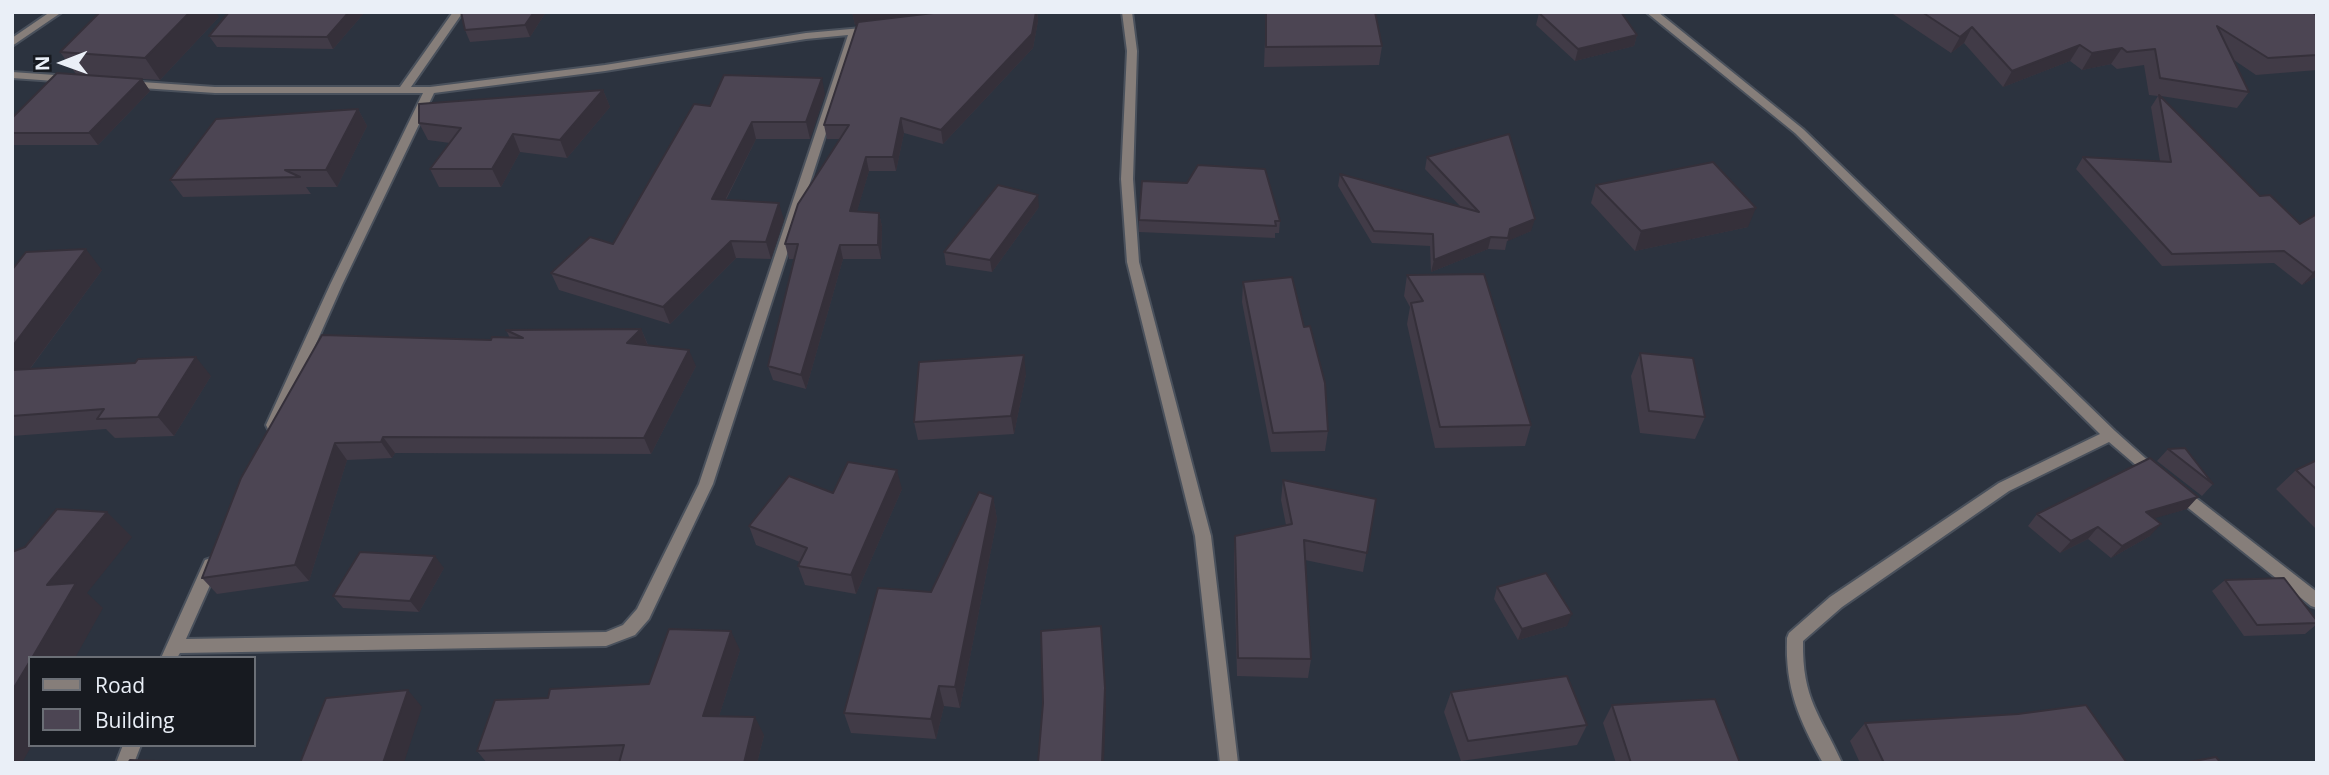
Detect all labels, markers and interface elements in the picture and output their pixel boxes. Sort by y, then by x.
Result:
north arrow [28,28,98,98]
text: N [29,55,55,71]
legend [28,656,256,747]
text: Road [95,671,145,699]
text: Building [95,706,174,734]

